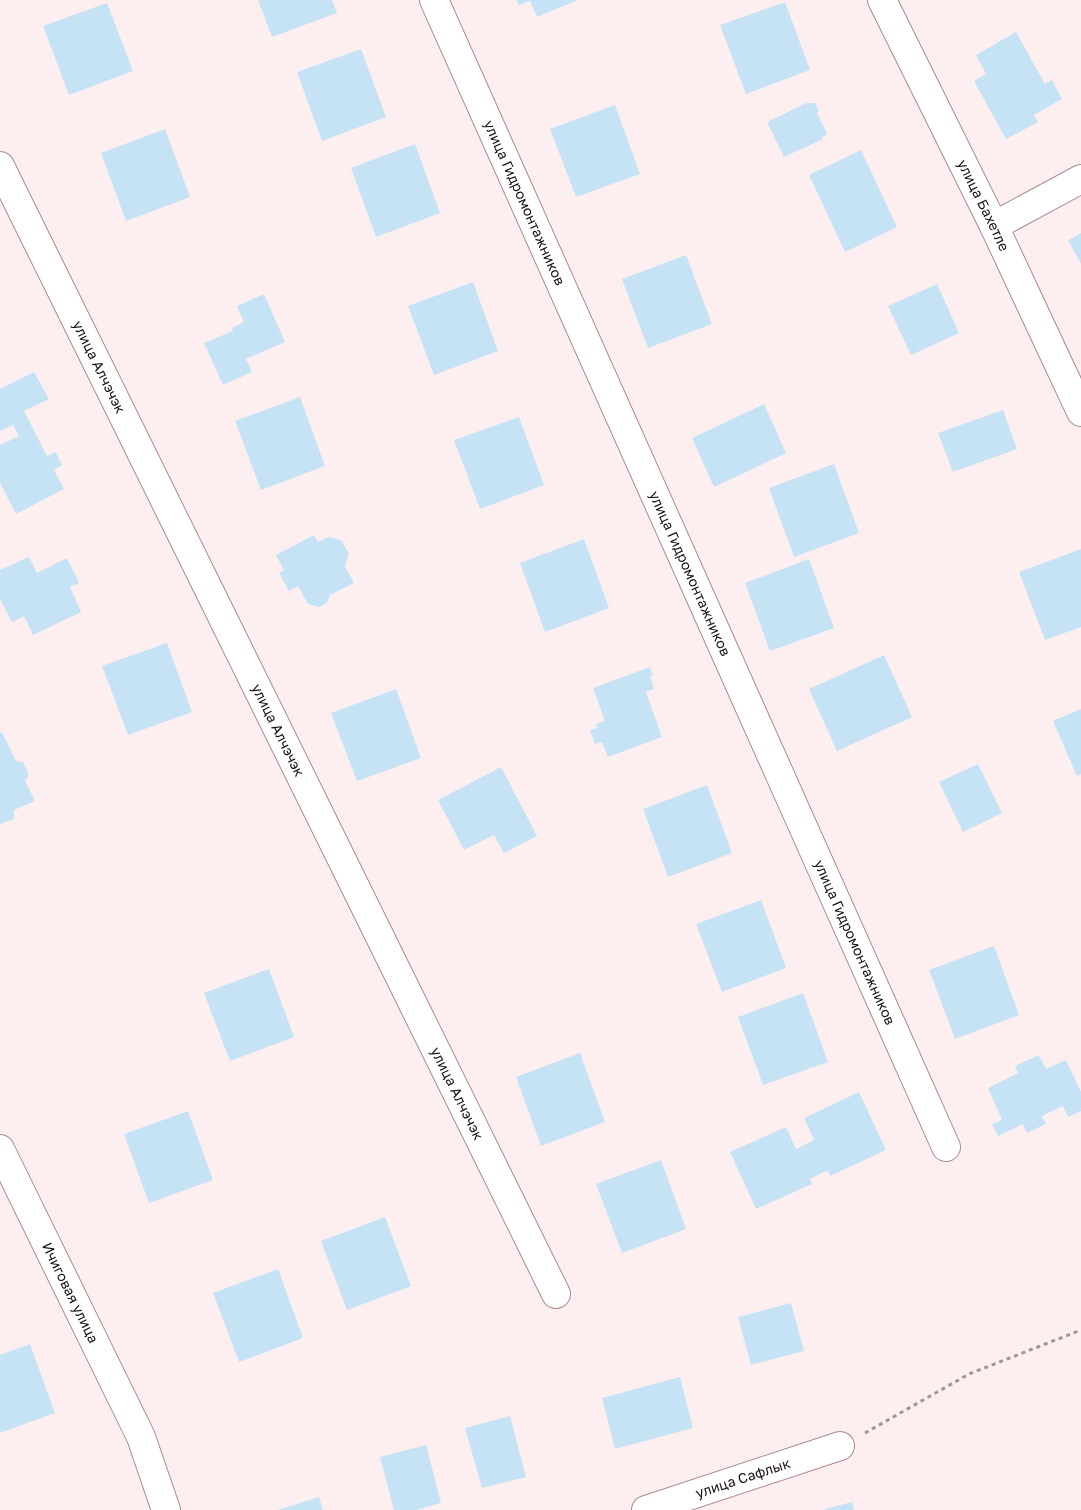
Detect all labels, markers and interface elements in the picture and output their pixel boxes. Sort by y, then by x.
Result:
street label: улица Гидромонтажников [481,117,569,288]
street label: улица Бахетле [954,156,1013,254]
street label: улица Алчэчэк [69,317,130,416]
street label: улица Гидромонтажников [646,488,735,658]
street label: улица Алчэчэк [249,681,309,779]
street label: улица Гидромонтажников [811,857,899,1027]
street label: улица Алчэчэк [428,1044,488,1142]
street label: Ичиговая улица [39,1239,103,1346]
street label: улица Сафлык [693,1454,792,1501]

